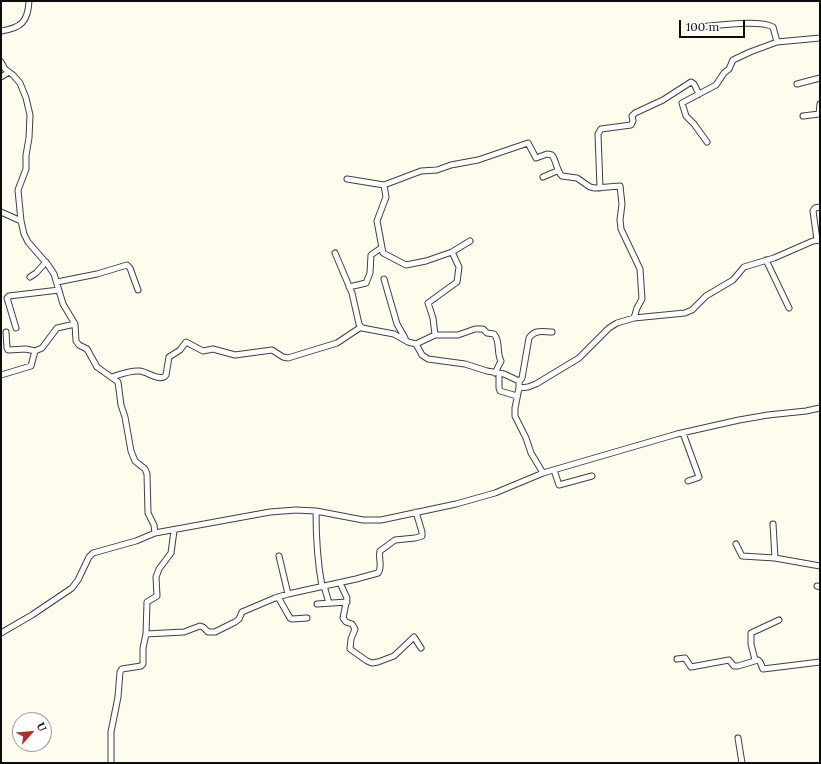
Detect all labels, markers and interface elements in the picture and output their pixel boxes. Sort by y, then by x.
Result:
scale bar [681,12,747,38]
text: 100 m [686,19,719,34]
north arrow [12,712,52,752]
text: U [34,720,50,734]

